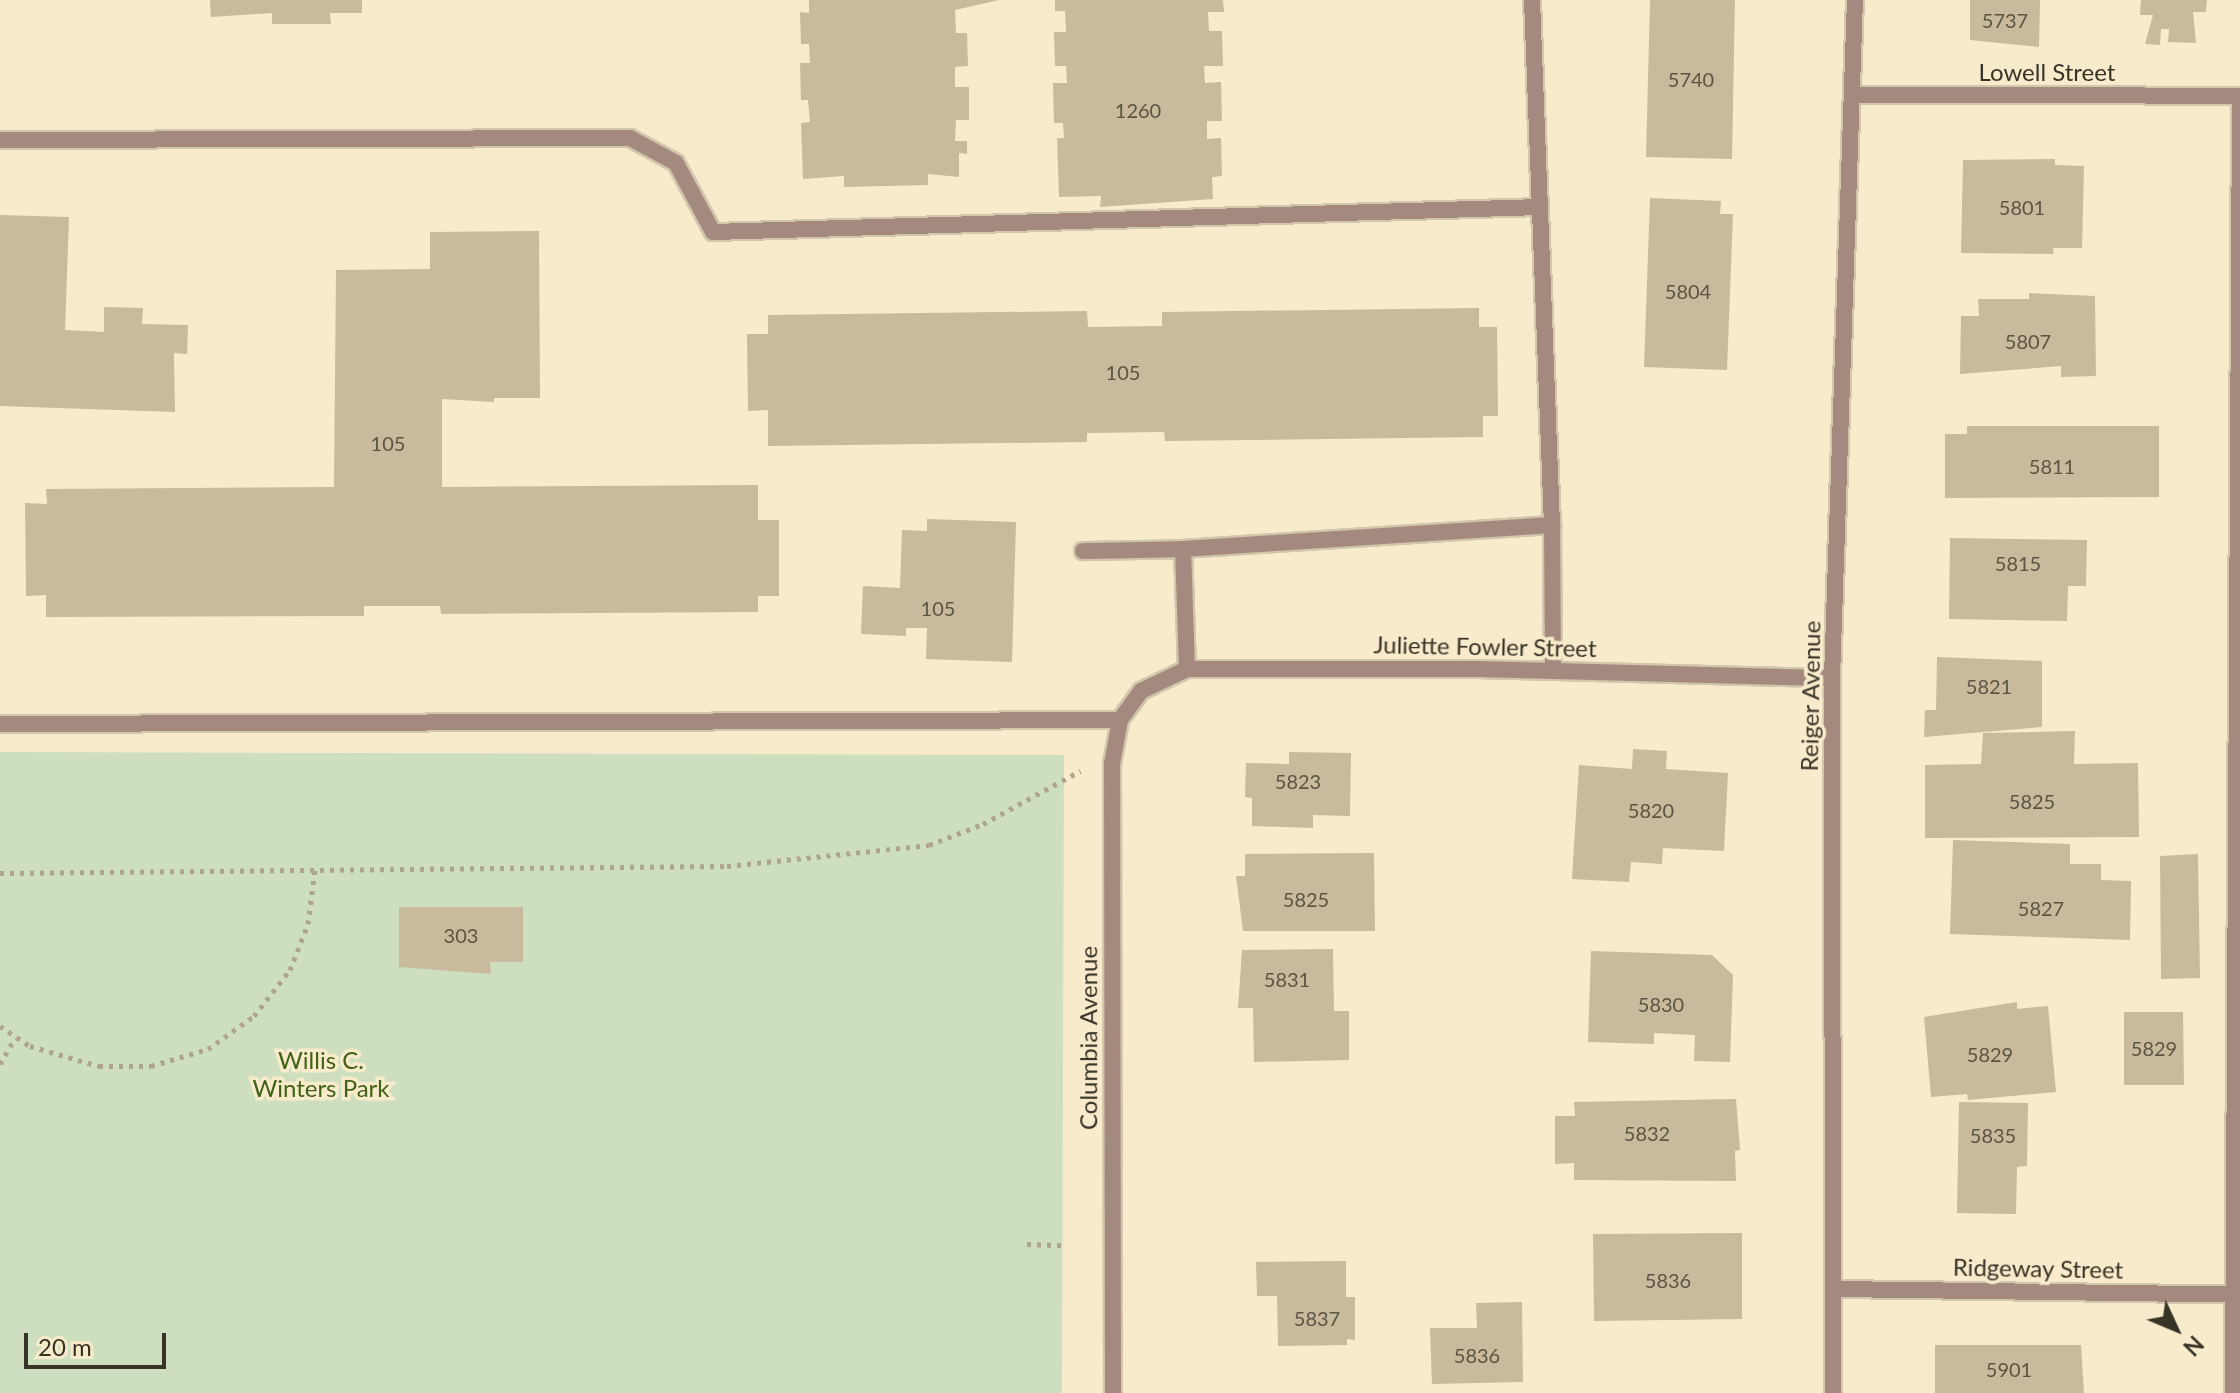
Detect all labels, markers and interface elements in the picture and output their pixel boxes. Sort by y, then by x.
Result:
house number: 5737 [1982,8,2028,32]
street label: Lowell Street [1979,58,2115,86]
house number: 5740 [1668,67,1714,91]
house number: 1260 [1115,98,1161,122]
house number: 5801 [1999,195,2045,219]
house number: 5804 [1665,279,1711,303]
house number: 5807 [2005,329,2051,353]
house number: 105 [1106,360,1140,384]
house number: 105 [371,431,405,455]
house number: 5811 [2029,454,2075,478]
house number: 5815 [1995,551,2041,575]
house number: 105 [921,596,955,620]
street label: Reiger Avenue [1794,620,1826,772]
street label: Juliette Fowler Street [1373,630,1597,662]
house number: 5821 [1966,674,2012,698]
house number: 5823 [1275,769,1321,793]
house number: 5825 [2009,789,2055,813]
house number: 5820 [1628,798,1674,822]
house number: 5825 [1283,887,1329,911]
house number: 5827 [2018,896,2064,920]
house number: 303 [444,923,478,947]
street label: Columbia Avenue [1074,946,1102,1130]
house number: 5831 [1264,967,1310,991]
house number: 5830 [1638,992,1684,1016]
house number: 5829 [2131,1036,2177,1060]
house number: 5829 [1967,1042,2013,1066]
park label: Willis C. Winters Park [252,1046,390,1102]
house number: 5832 [1624,1121,1670,1145]
house number: 5835 [1970,1123,2016,1147]
street label: Ridgeway Street [1952,1252,2124,1284]
house number: 5836 [1645,1268,1691,1292]
north arrow [2136,1289,2216,1369]
house number: 5837 [1294,1306,1340,1330]
scale bar [28,1317,170,1367]
text: N [2178,1331,2209,1361]
text: 20 m [38,1332,92,1361]
house number: 5836 [1454,1343,1500,1367]
house number: 5901 [1986,1357,2032,1381]

